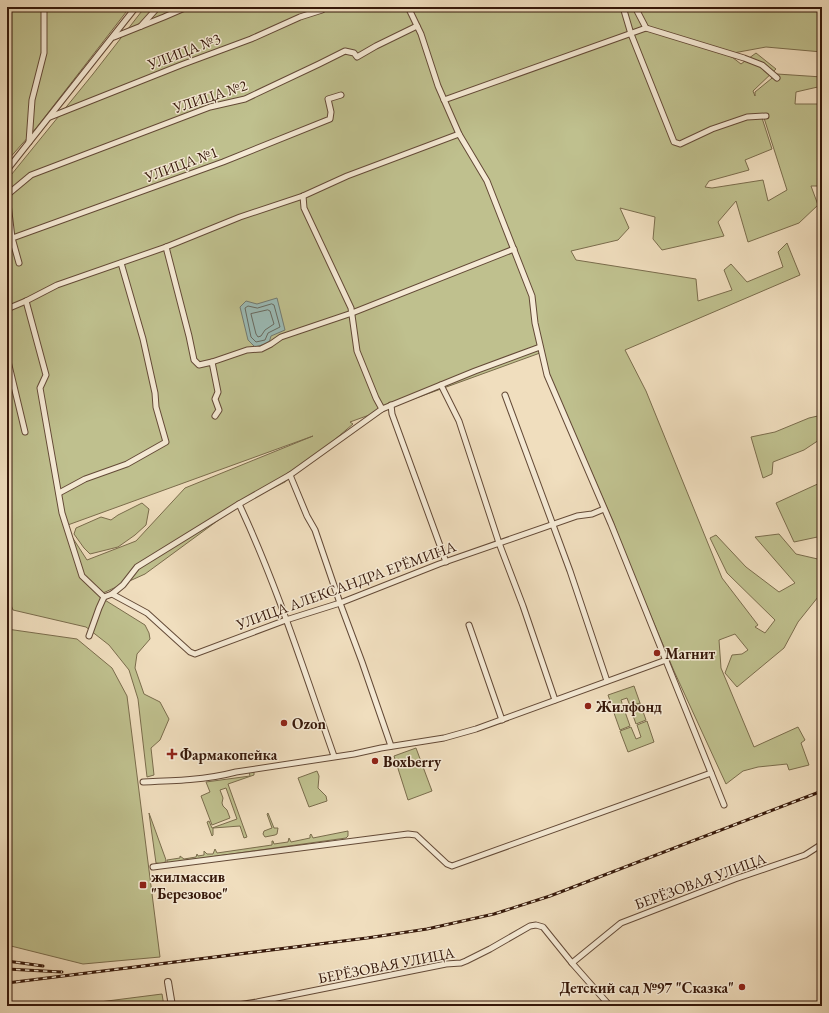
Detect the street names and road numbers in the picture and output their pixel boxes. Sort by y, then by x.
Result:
street label: УЛИЦА №3 [144,28,223,74]
street label: УЛИЦА №2 [170,75,250,117]
street label: УЛИЦА №1 [141,142,220,186]
street label: УЛИЦА АЛЕКСАНДРА ЕРЁМИНА [233,536,459,634]
street label: БЕРЁЗОВАЯ УЛИЦА [632,848,769,914]
street label: БЕРЁЗОВАЯ УЛИЦА [316,942,456,988]

